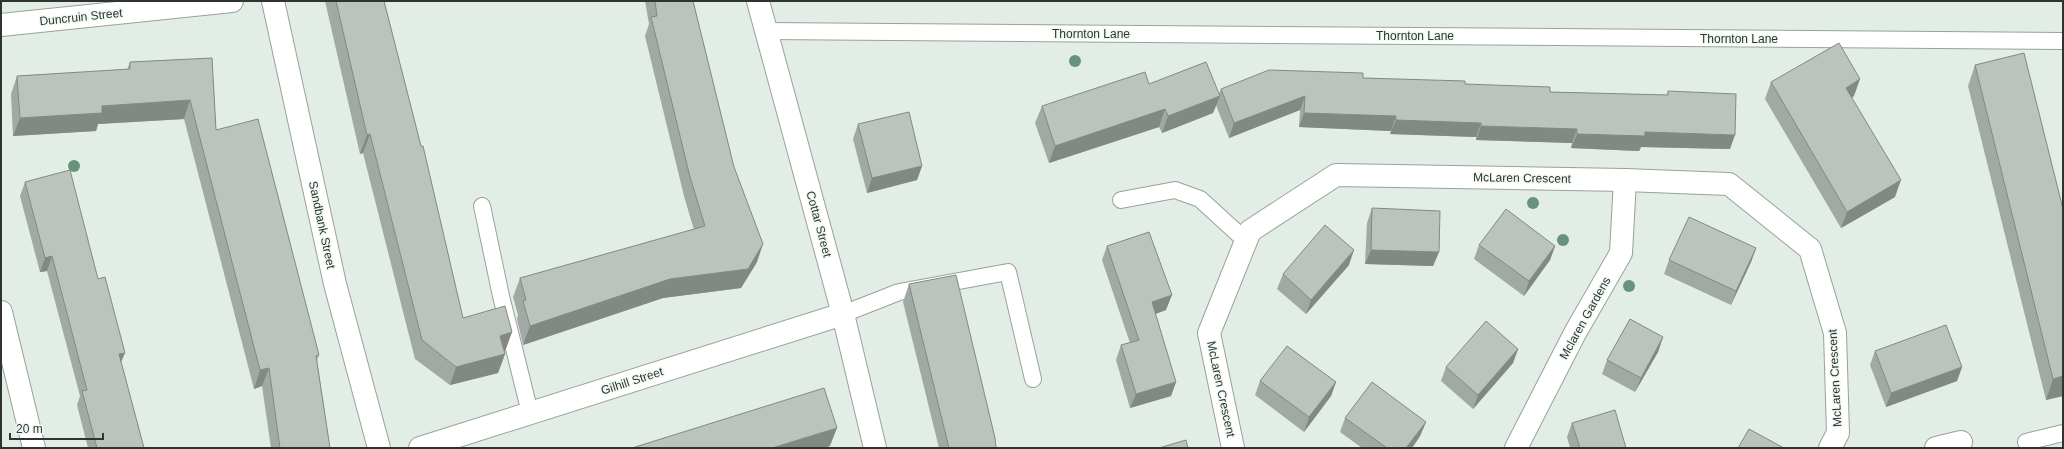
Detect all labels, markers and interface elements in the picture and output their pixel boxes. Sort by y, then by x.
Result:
street label: Duncruin Street [39,6,124,28]
street label: Thornton Lane [1052,27,1130,41]
street label: Thornton Lane [1376,29,1454,43]
street label: Thornton Lane [1700,32,1778,46]
street label: McLaren Crescent [1473,170,1572,186]
street label: Sandbank Street [306,180,338,271]
street label: Cottar Street [803,189,835,259]
street label: Mclaren Gardens [1557,274,1613,362]
street label: McLaren Crescent [1825,328,1845,427]
street label: McLaren Crescent [1204,340,1238,439]
street label: Gilhill Street [599,364,666,398]
scale bar [10,415,103,441]
text: 20 m [16,422,43,436]

